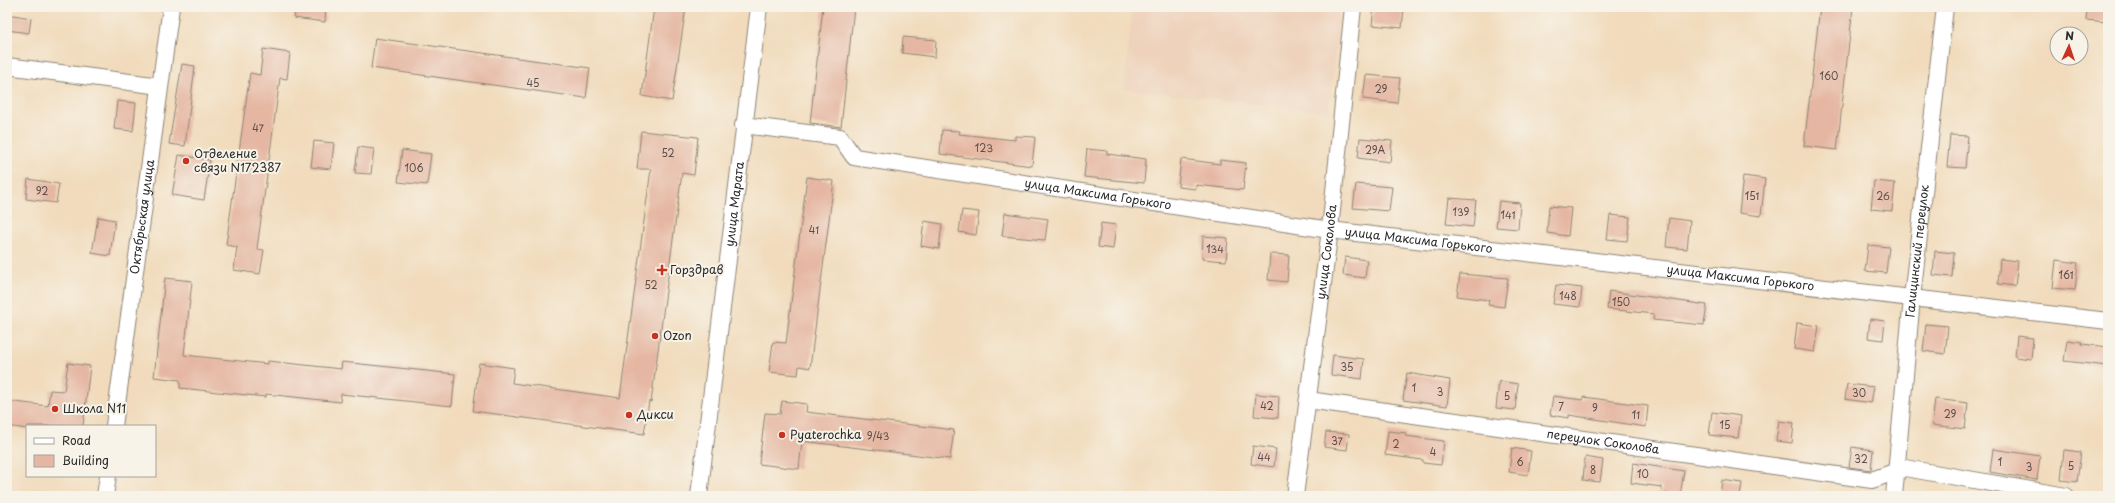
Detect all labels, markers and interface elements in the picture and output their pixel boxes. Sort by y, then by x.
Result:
north arrow [2049,26,2089,66]
text: N [2065,27,2075,44]
house number: 160 [1820,68,1838,83]
house number: 45 [527,75,539,90]
house number: 29 [1375,81,1388,96]
house number: 47 [252,120,265,135]
house number: 123 [975,140,993,155]
house number: 29А [1365,142,1385,157]
place label: Отделение связи N172387 [194,144,281,176]
house number: 52 [661,145,675,160]
marker: Отделение связи N172387 [181,156,191,166]
street label: Октябрьская улица [125,158,158,275]
house number: 106 [405,160,423,175]
street label: улица Марата [720,160,748,248]
street label: улица Максима Горького [1023,173,1173,214]
house number: 92 [36,183,48,198]
street label: Галицинский переулок [1900,183,1933,318]
house number: 151 [1745,188,1759,203]
house number: 26 [1876,188,1890,203]
street label: улица Соколова [1311,203,1341,301]
house number: 139 [1453,204,1470,219]
house number: 141 [1501,207,1516,222]
house number: 41 [809,222,819,237]
street label: улица Максима Горького [1344,222,1494,257]
house number: 134 [1206,241,1224,256]
street label: улица Максима Горького [1666,259,1816,295]
place label: Горздрав [670,260,724,278]
marker: Горздрав [657,265,667,275]
house number: 161 [2059,267,2074,282]
house number: 52 [644,277,658,292]
house number: 148 [1559,288,1577,303]
house number: 150 [1612,294,1630,309]
place label: Ozon [663,326,692,344]
marker: Ozon [650,331,660,341]
house number: 35 [1341,359,1353,374]
house number: 1 [1412,380,1416,395]
house number: 3 [1437,384,1443,399]
house number: 30 [1852,385,1866,400]
house number: 5 [1504,388,1510,403]
house number: 42 [1260,398,1274,413]
place label: Школа N11 [63,399,126,417]
house number: 7 [1558,399,1564,414]
house number: 9 [1592,400,1598,415]
marker: Школа N11 [50,404,60,414]
place label: Дикси [636,405,674,423]
house number: 29 [1944,406,1957,421]
house number: 11 [1632,407,1640,422]
marker: Дикси [624,410,634,420]
house number: 15 [1720,417,1730,432]
street label: переулок Соколова [1546,424,1661,458]
legend [26,425,156,477]
place label: Pyaterochka [790,425,862,443]
house number: 9/43 [867,428,890,443]
marker: Pyaterochka [777,430,787,440]
text: Road [62,431,91,449]
house number: 37 [1331,433,1344,448]
house number: 2 [1392,436,1400,451]
house number: 4 [1430,444,1437,459]
house number: 44 [1257,449,1271,464]
text: Building [62,451,109,469]
house number: 32 [1854,451,1868,466]
house number: 6 [1516,454,1524,469]
house number: 1 [1998,454,2002,469]
house number: 5 [2068,458,2074,473]
house number: 3 [2026,459,2032,474]
house number: 8 [1590,462,1596,477]
house number: 10 [1637,466,1649,481]

